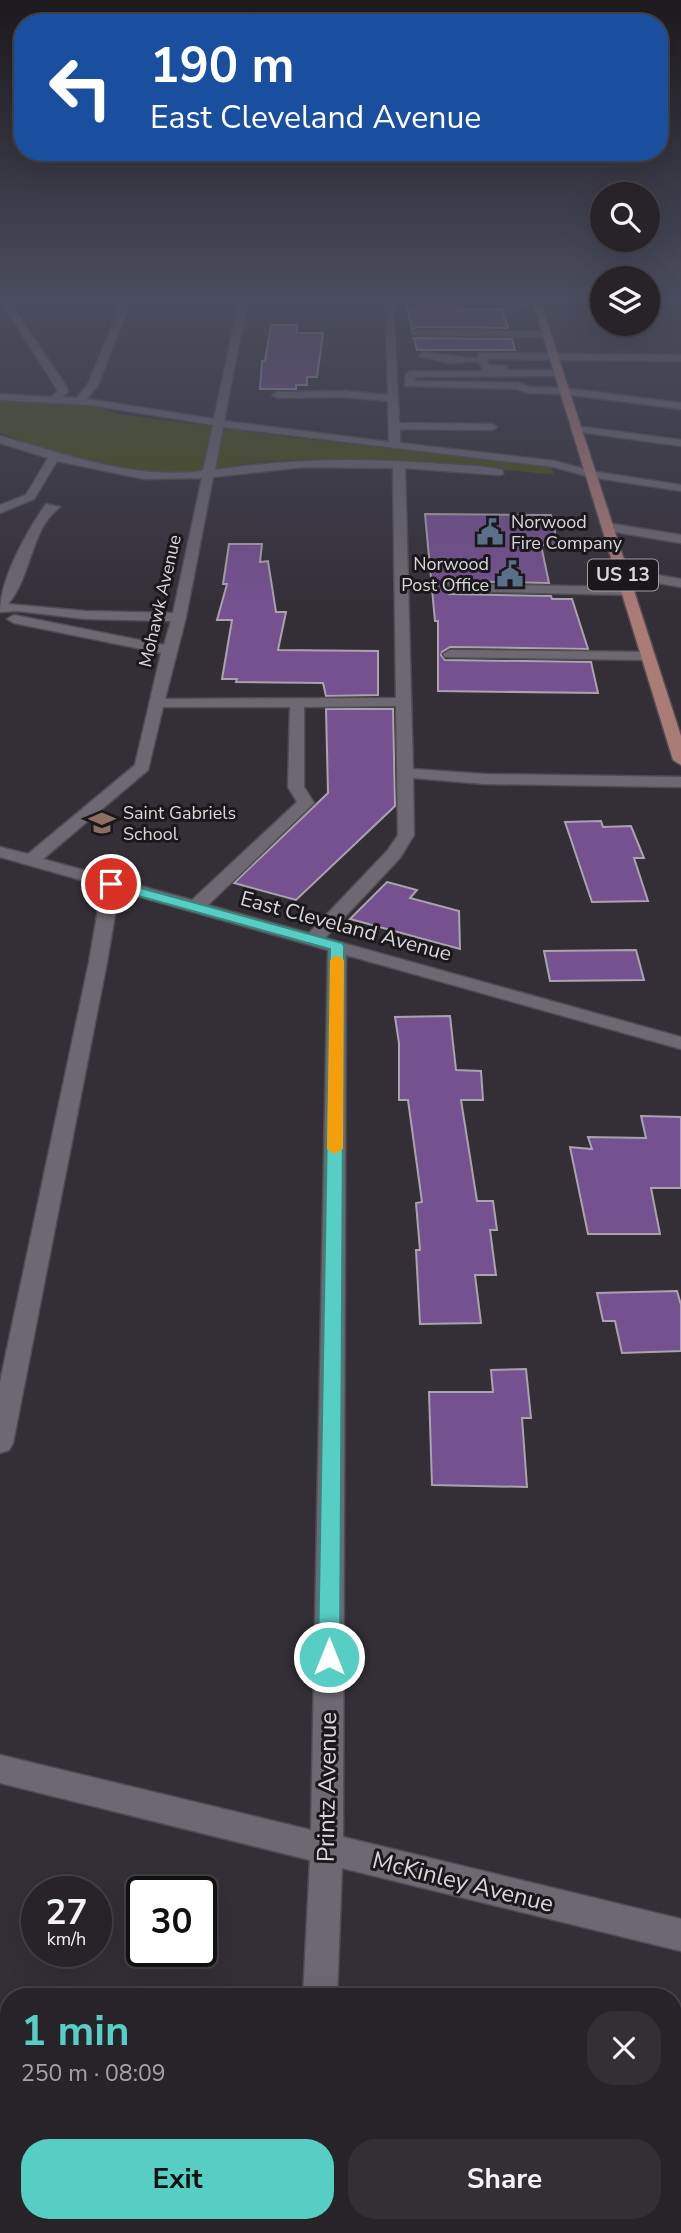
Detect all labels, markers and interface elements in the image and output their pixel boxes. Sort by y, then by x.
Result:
text: 190 m [150,32,294,99]
icon: left [35,42,126,133]
text: East Cleveland Avenue [150,96,481,139]
map controls [590,182,660,336]
button: search [590,182,660,252]
button: layers [590,266,660,336]
place label: Norwood Fire Company [511,510,623,555]
public building icon: Norwood Fire Company [475,517,505,547]
street label: Mohawk Avenue [133,532,187,670]
place label: Norwood Post Office [401,552,489,597]
public building icon: Norwood Post Office [495,559,525,589]
road number: US 13 [588,560,658,590]
place label: Saint Gabriels School [123,801,236,846]
school or university icon: Saint Gabriels School [87,808,117,838]
pin [81,854,141,914]
icon: arrive [92,865,130,903]
street label: East Cleveland Avenue [237,884,455,968]
position arrow [292,1620,366,1694]
street label: Printz Avenue [310,1712,344,1862]
street label: McKinley Avenue [369,1844,557,1920]
speed limit sign: 30 [126,1876,217,1967]
text: 27 [45,1889,88,1936]
text: km/h [47,1927,86,1951]
text: 1 min [21,2003,130,2060]
button: close [587,2011,661,2085]
text: 250 m · 08:09 [21,2058,166,2089]
button: Exit [21,2139,334,2219]
button: Share [348,2139,661,2219]

